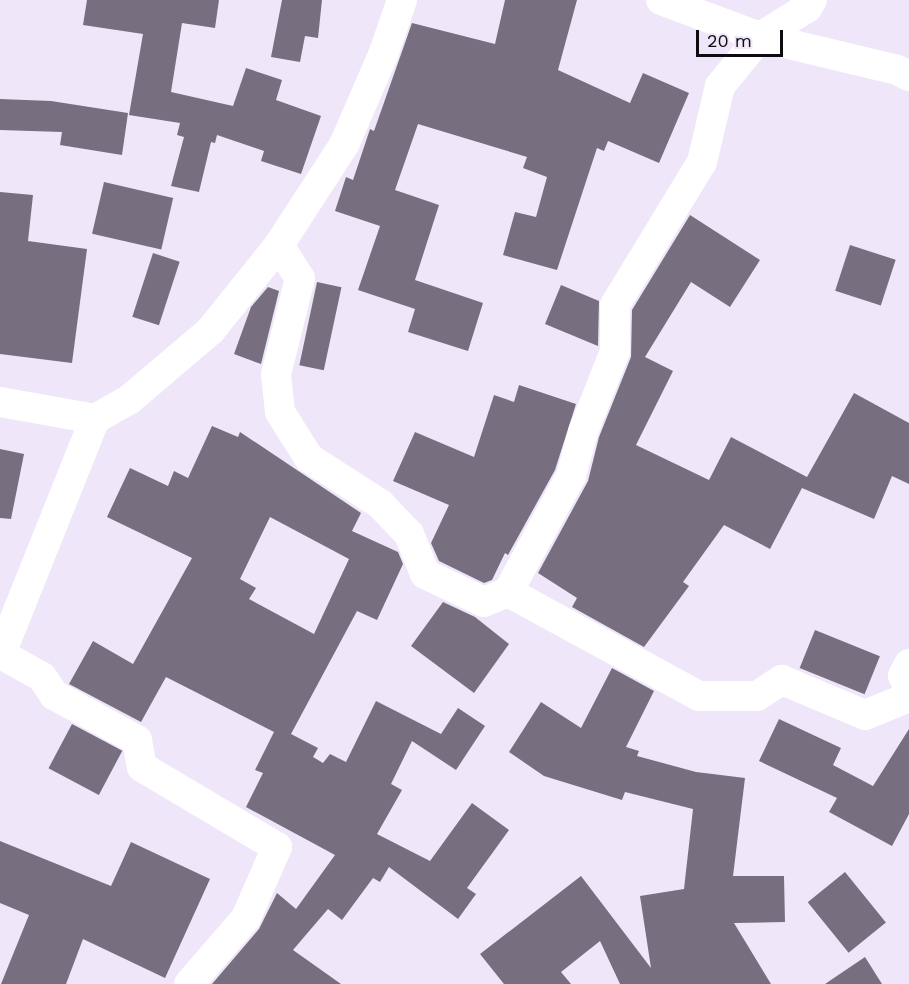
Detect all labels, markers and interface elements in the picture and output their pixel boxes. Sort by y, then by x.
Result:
scale bar [699,18,786,56]
text: 20 m [707,30,752,51]

